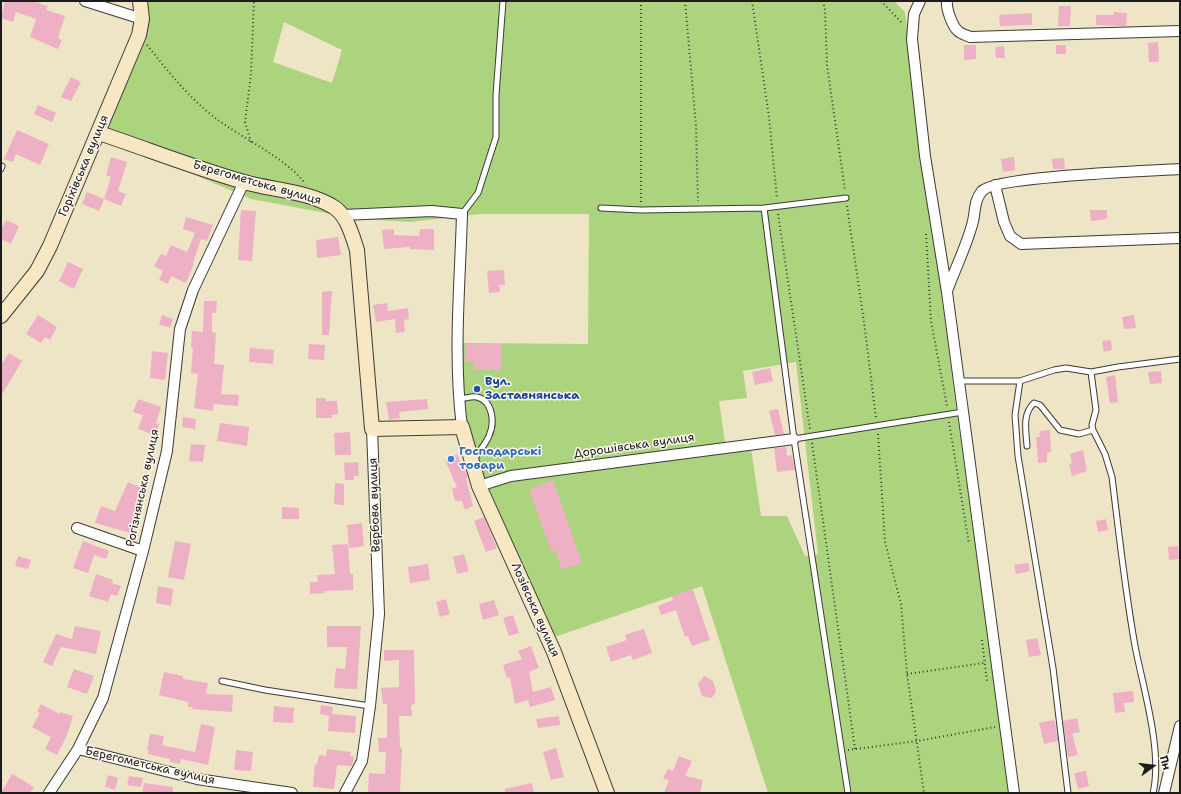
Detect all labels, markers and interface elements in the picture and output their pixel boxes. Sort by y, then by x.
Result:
street label: Горіхівська вулиця [56,113,112,219]
street label: Берегометська вулиця [191,158,323,208]
place label: Вул. Заставнянська [485,375,579,403]
marker: Вул. Заставнянська [472,384,482,394]
street label: Рогізнянська вулиця [123,428,163,548]
street label: Дорошівська вулиця [573,430,695,462]
place label: Господарські товари [459,445,541,473]
marker: Господарські товари [446,454,456,464]
street label: Вербова вулиця [366,457,384,553]
street label: Лозівська вулиця [508,560,562,660]
street label: Берегометська вулиця [84,744,216,788]
north arrow [1133,746,1173,786]
text: Пн [1156,754,1174,772]

